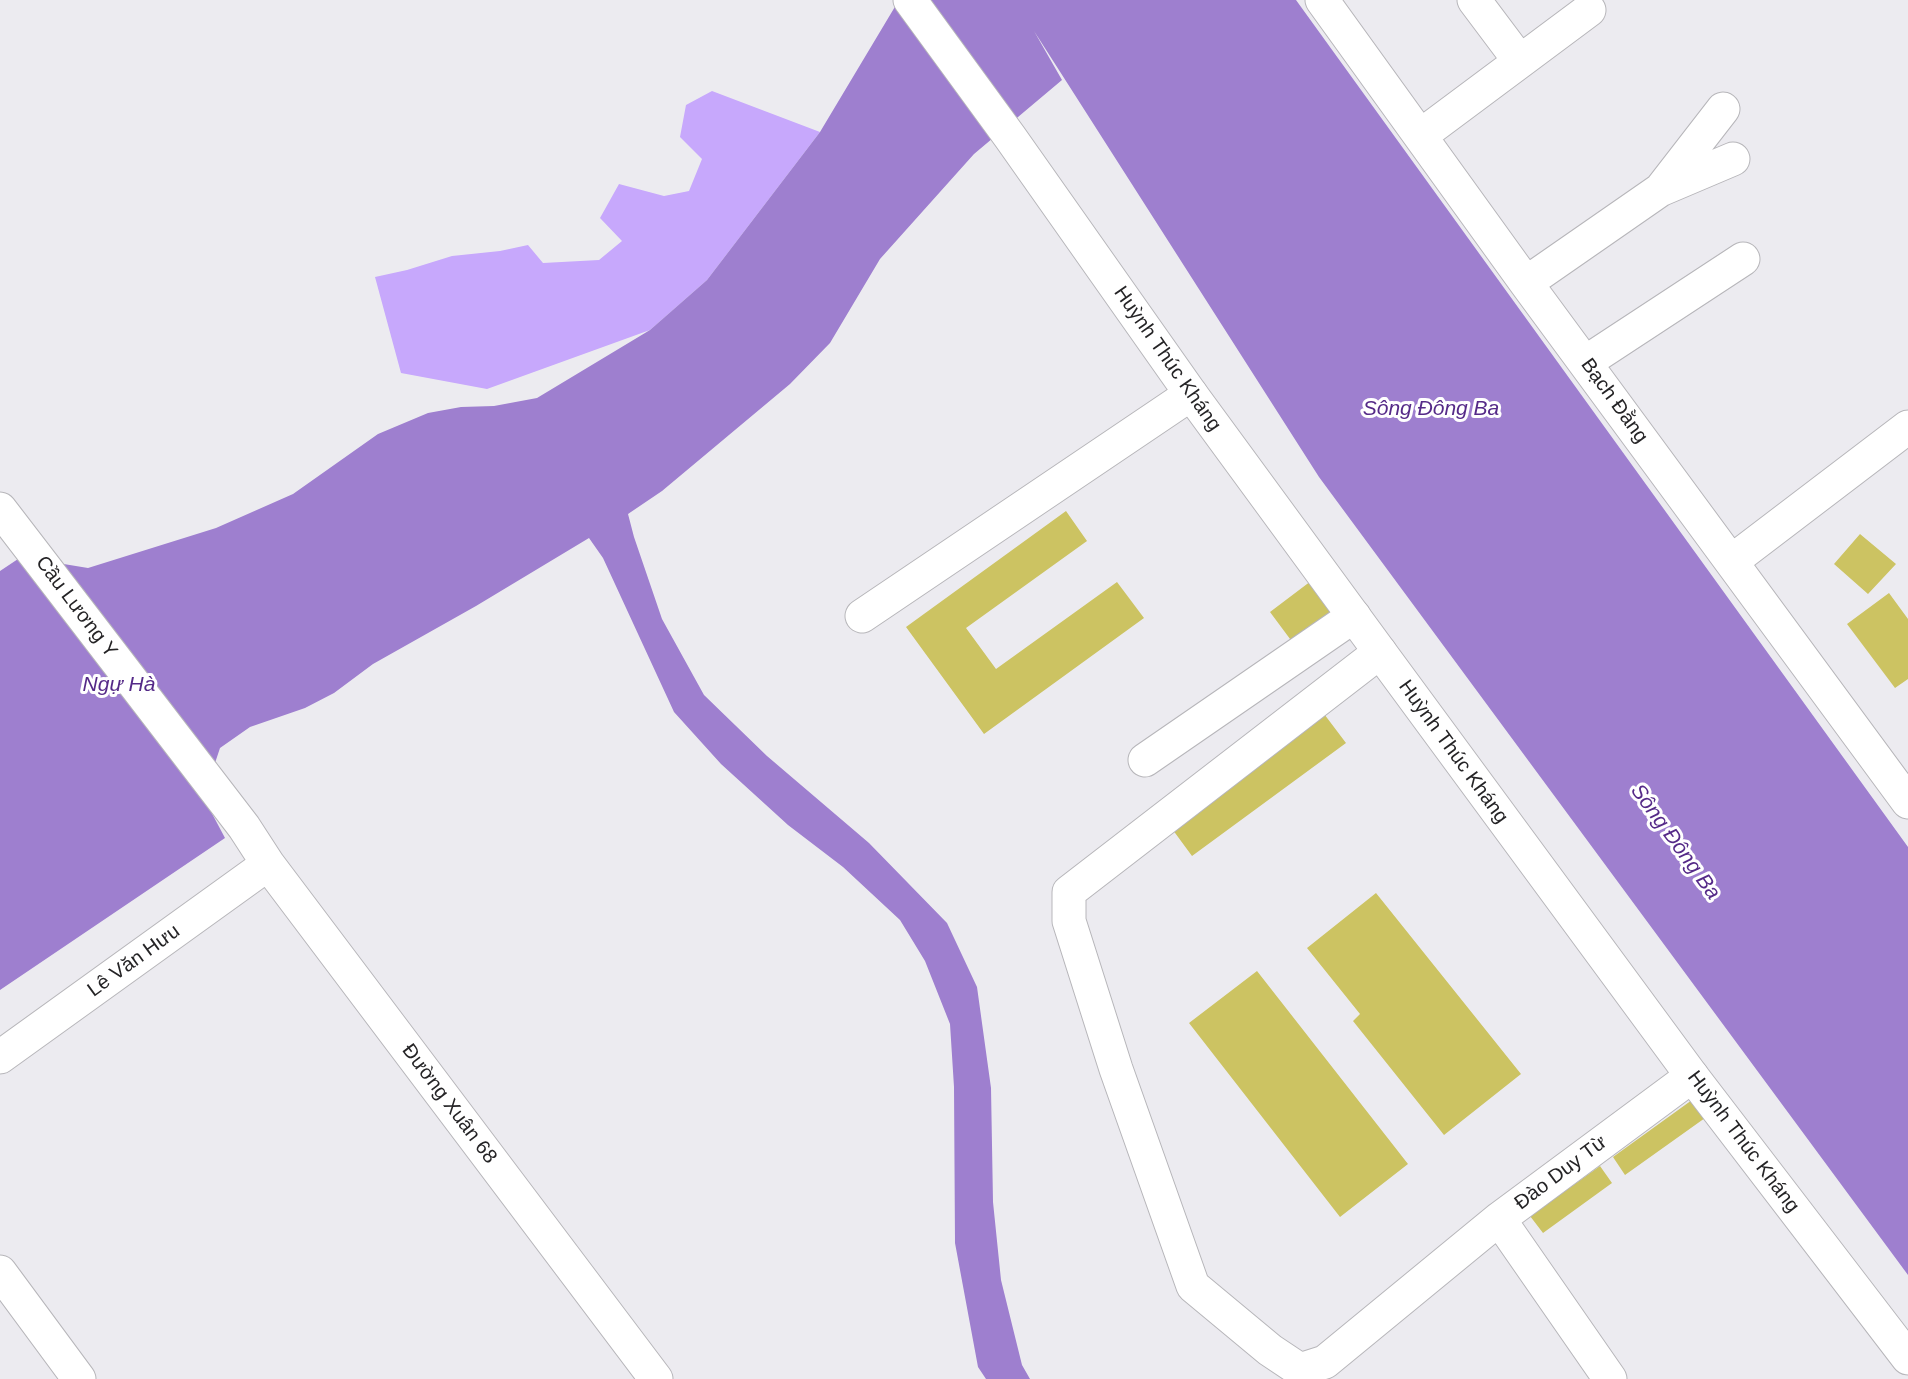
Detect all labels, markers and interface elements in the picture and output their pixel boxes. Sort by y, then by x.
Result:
street label: Huỳnh Thúc Kháng [1108,282,1226,436]
street label: Bạch Đằng [1575,354,1653,448]
water label: Sông Đông Ba [1363,396,1499,422]
street label: Cầu Lương Y [30,551,122,663]
water label: Ngự Hà [83,672,155,698]
street label: Huỳnh Thúc Kháng [1393,676,1513,828]
water label: Sông Đông Ba [1625,779,1725,905]
street label: Lê Văn Hưu [83,920,185,1002]
street label: Đường Xuân 68 [396,1040,502,1168]
street label: Huỳnh Thúc Kháng [1682,1066,1804,1218]
street label: Đào Duy Từ [1510,1131,1612,1215]

